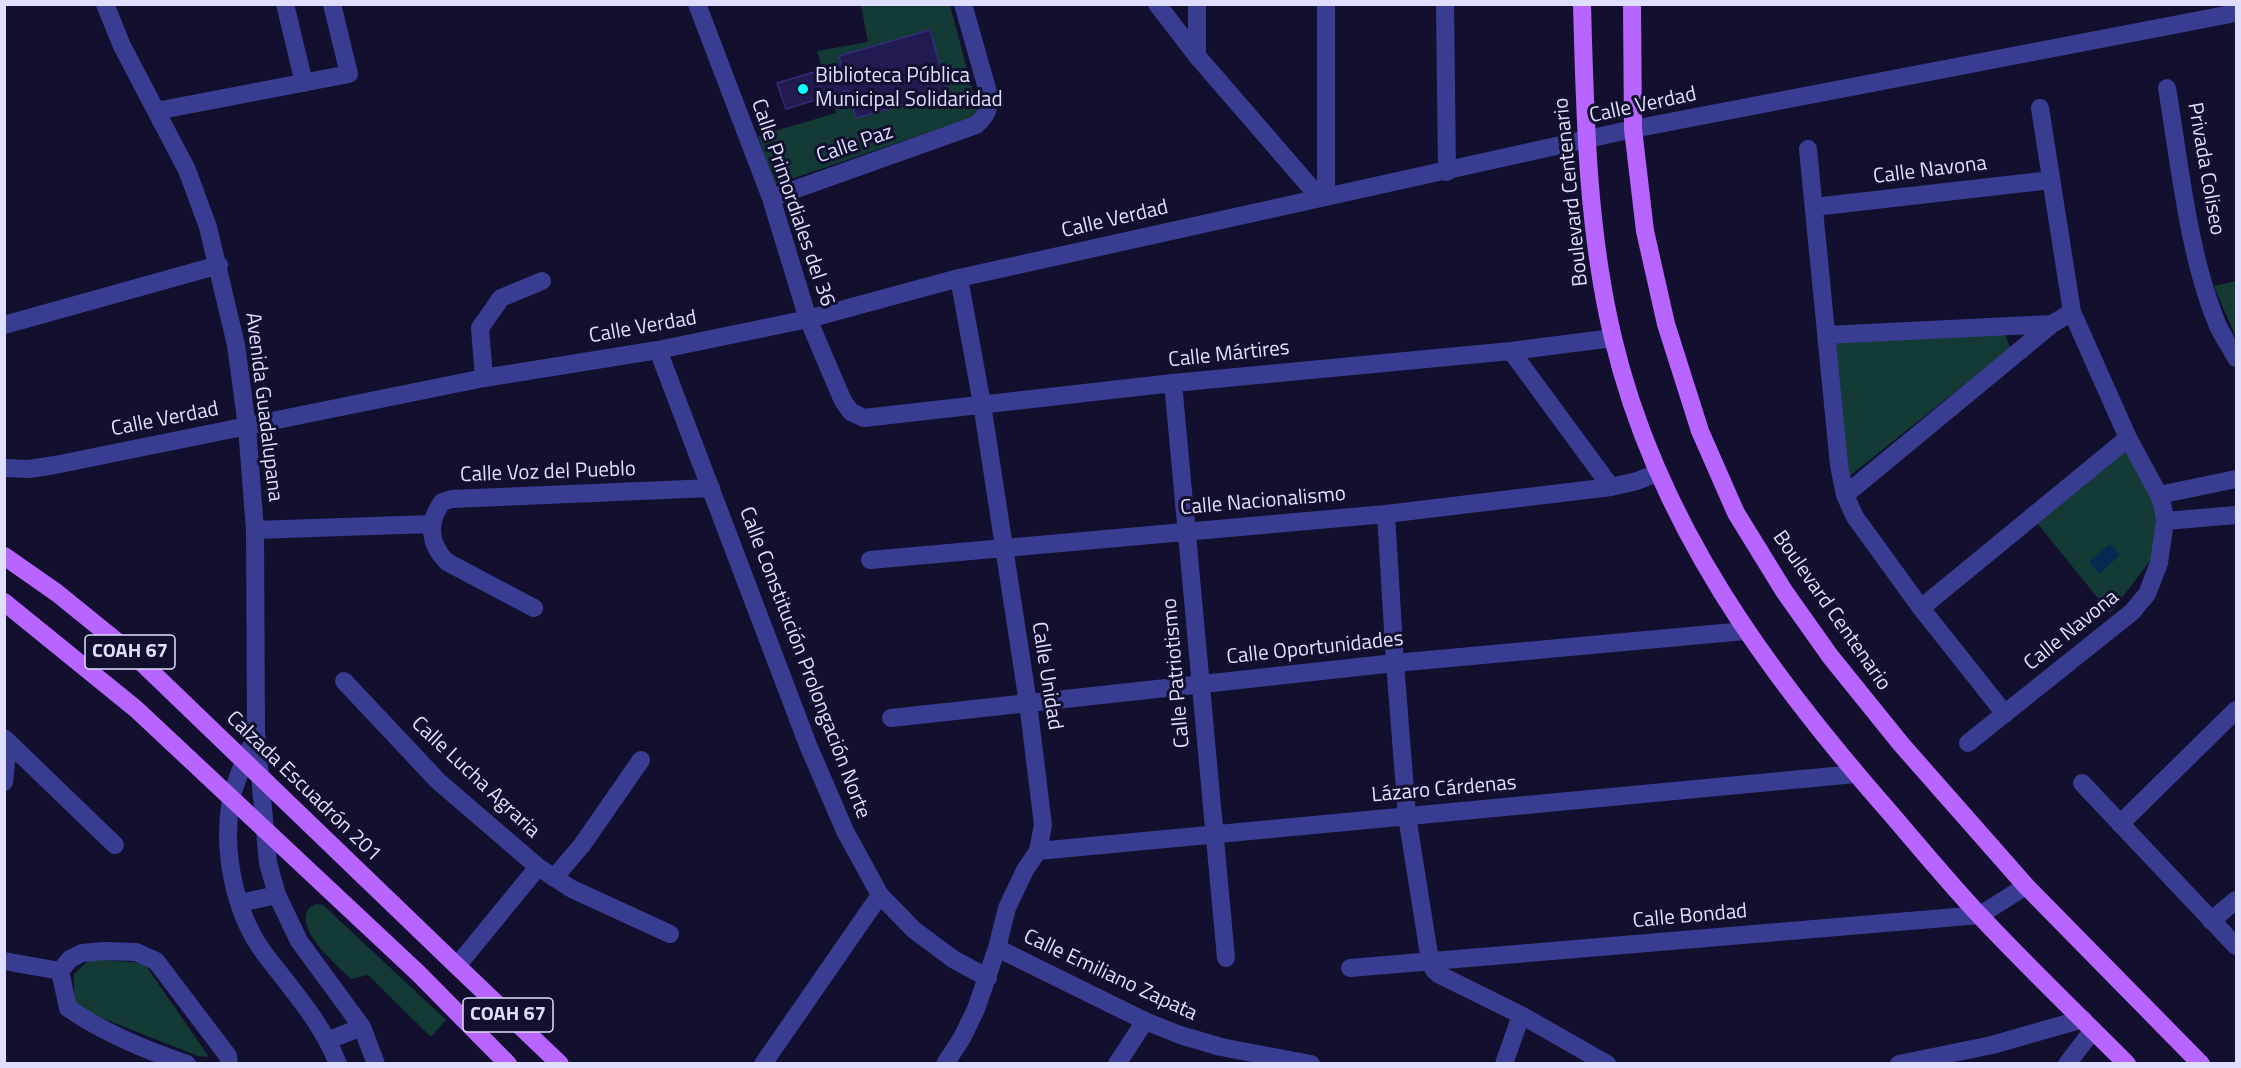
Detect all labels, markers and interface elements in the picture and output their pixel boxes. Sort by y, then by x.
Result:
place label: Biblioteca Pública Municipal Solidaridad [815,64,1003,114]
marker: Biblioteca Pública Municipal Solidaridad [796,82,810,96]
street label: Calle Verdad [1587,82,1699,130]
street label: Calle Primordiales del 36 [745,96,839,310]
street label: Boulevard Centenario [1550,97,1594,287]
street label: Privada Coliseo [2181,101,2229,237]
street label: Calle Paz [813,120,897,170]
street label: Calle Navona [1872,152,1988,190]
street label: Calle Verdad [1059,195,1171,245]
street label: Calle Verdad [587,306,699,350]
street label: Avenida Guadalupana [239,311,287,503]
street label: Calle Mártires [1167,336,1291,374]
street label: Calle Verdad [109,397,221,443]
street label: Calle Voz del Pueblo [460,457,636,489]
street label: Calle Nacionalismo [1179,482,1347,522]
street label: Calle Constitución Prolongación Norte [733,504,875,822]
street label: Boulevard Centenario [1766,526,1896,696]
street label: Calle Navona [2020,585,2124,677]
street label: Calle Patriotismo [1158,597,1196,749]
street label: Calle Unidad [1025,620,1067,732]
street label: Calle Oportunidades [1225,627,1405,671]
road number: COAH 67 [85,635,175,669]
street label: Calzada Escuadrón 201 [220,706,386,868]
street label: Calle Lucha Agraria [405,712,545,844]
street label: Lázaro Cárdenas [1370,771,1518,809]
street label: Calle Bondad [1632,899,1748,935]
street label: Calle Emiliano Zapata [1019,925,1201,1027]
road number: COAH 67 [463,998,553,1032]

